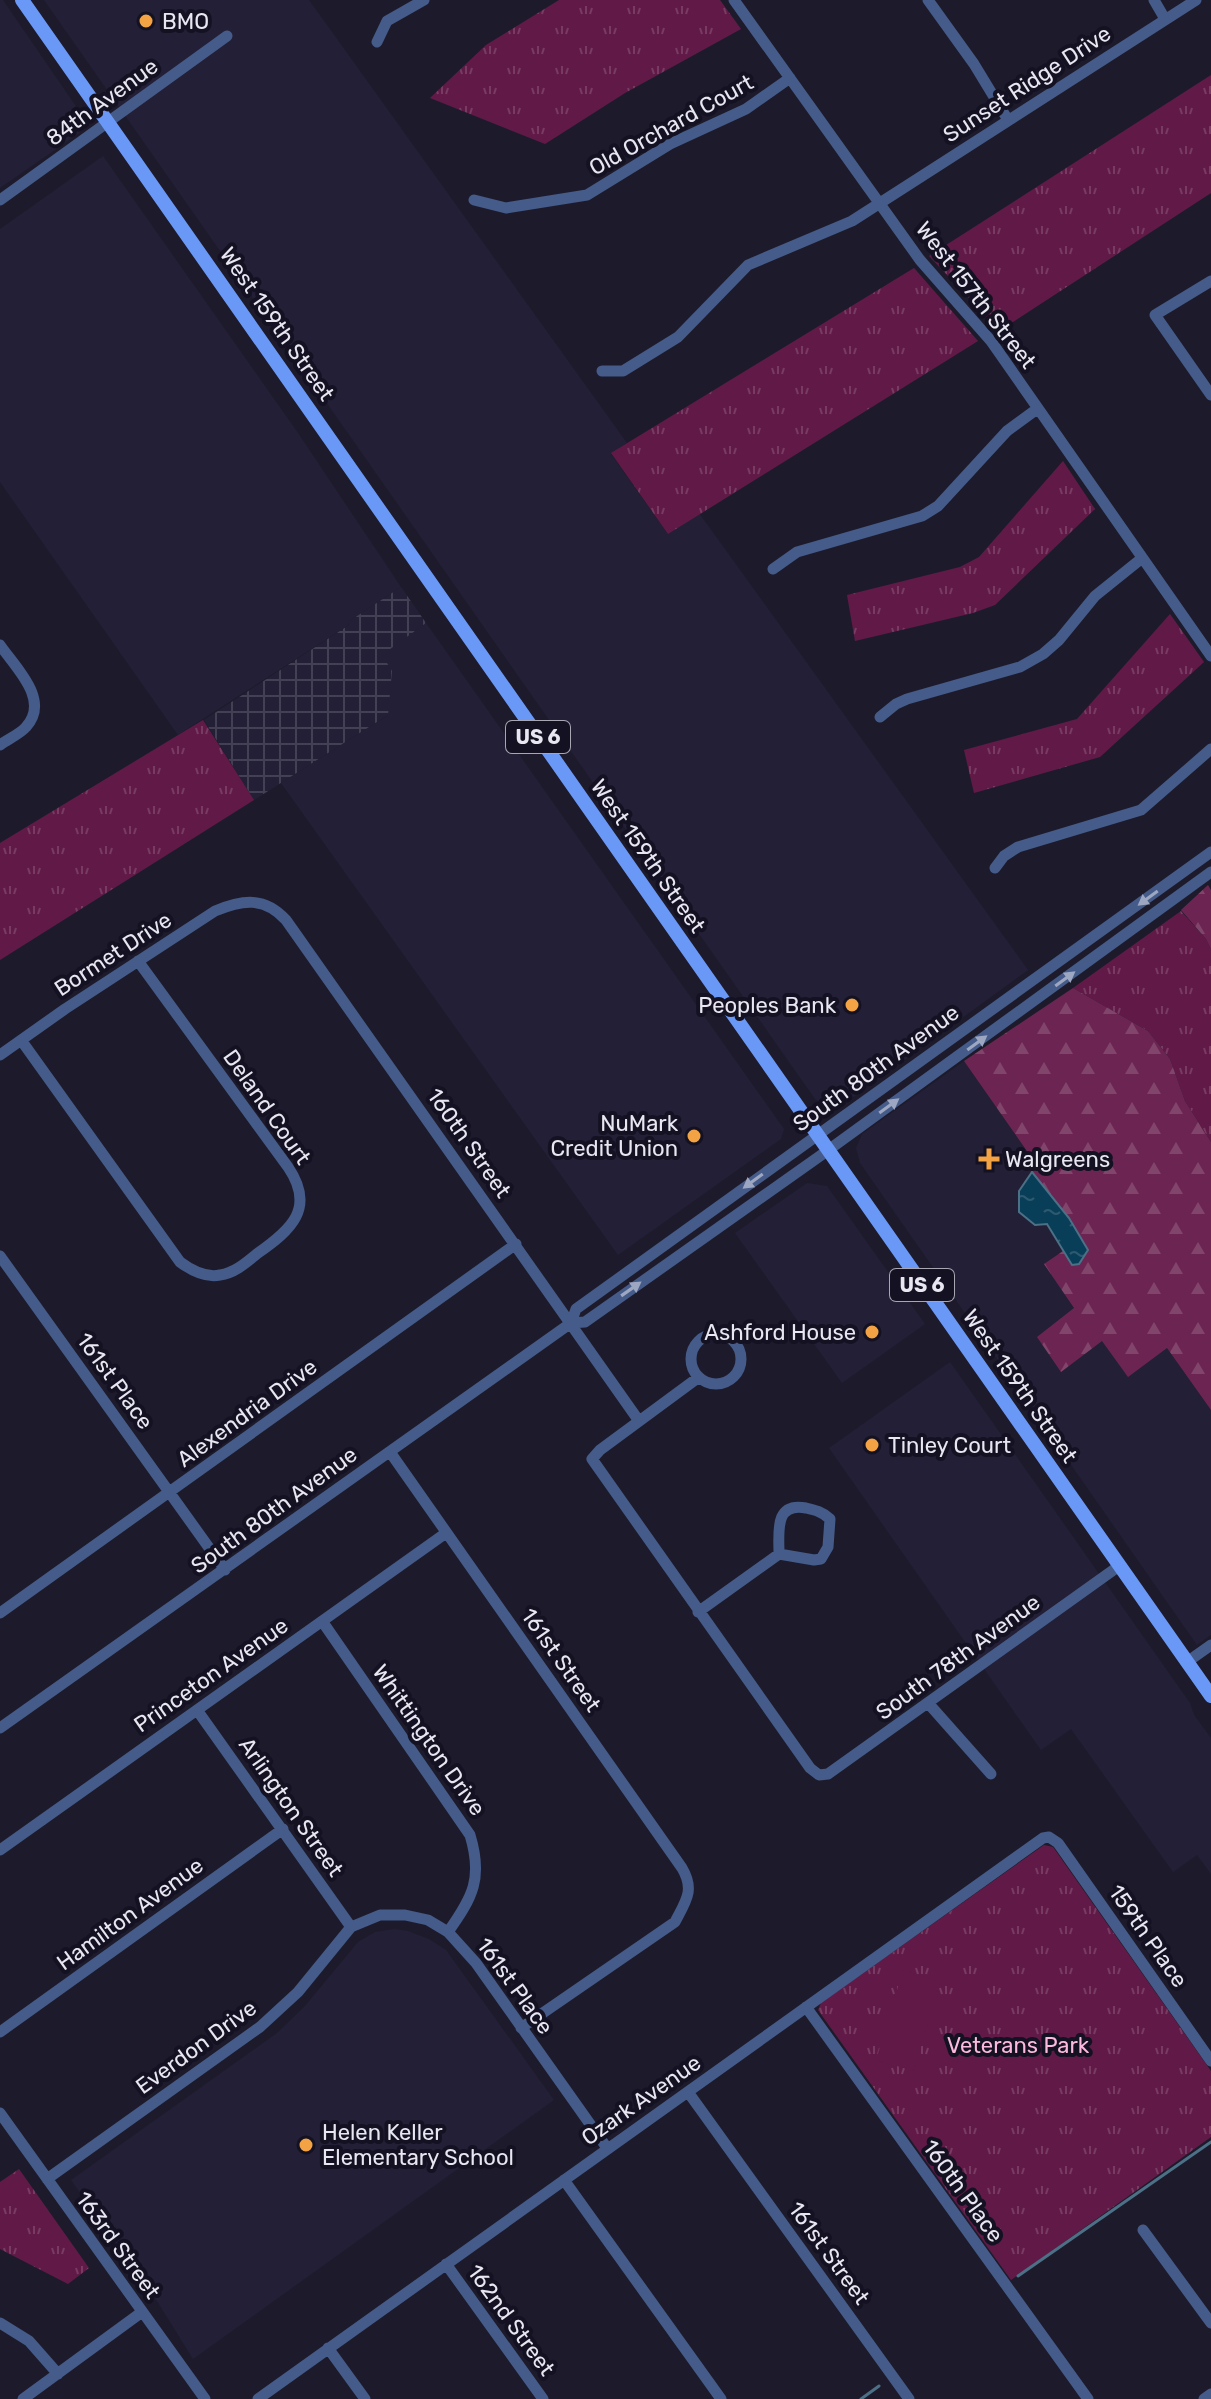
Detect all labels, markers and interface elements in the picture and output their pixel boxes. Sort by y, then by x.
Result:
place label: BMO [162,8,209,35]
marker: BMO [137,12,155,30]
street label: Sunset Ridge Drive [938,20,1116,148]
street label: 84th Avenue [41,52,163,152]
street label: Old Orchard Court [584,69,758,181]
street label: West 157th Street [910,216,1042,374]
street label: West 159th Street [214,242,340,406]
road number: US 6 [506,721,570,753]
street label: West 159th Street [585,774,711,938]
one-way arrow [1137,890,1158,905]
street label: Bormet Drive [49,906,177,1002]
one-way arrow [1055,972,1076,987]
place label: Peoples Bank [698,992,837,1019]
marker: Peoples Bank [843,996,861,1014]
street label: South 80th Avenue [788,999,964,1137]
one-way arrow [966,1035,988,1051]
street label: Deland Court [217,1044,317,1170]
street label: 160th Street [421,1083,517,1203]
one-way arrow [879,1099,900,1114]
place label: NuMark Credit Union [550,1110,679,1162]
marker: NuMark Credit Union [685,1127,703,1145]
place label: Walgreens [1005,1146,1110,1173]
marker: Walgreens [980,1150,998,1168]
one-way arrow [743,1173,764,1188]
road number: US 6 [890,1269,954,1301]
one-way arrow [621,1282,642,1297]
street label: West 159th Street [957,1304,1083,1468]
place label: Ashford House [704,1319,856,1346]
marker: Ashford House [863,1323,881,1341]
street label: 161st Place [71,1327,159,1435]
street label: Alexendria Drive [172,1353,322,1473]
place label: Tinley Court [888,1432,1011,1459]
marker: Tinley Court [863,1436,881,1454]
street label: South 80th Avenue [186,1441,362,1579]
street label: South 78th Avenue [871,1588,1045,1726]
street label: 161st Street [515,1603,607,1717]
street label: Princeton Avenue [129,1612,293,1738]
street label: Whittington Drive [367,1659,491,1821]
street label: Arlington Street [233,1732,349,1882]
street label: Hamilton Avenue [51,1852,209,1976]
street label: 159th Place [1103,1880,1193,1992]
street label: 161st Place [471,1932,559,2040]
street label: Everdon Drive [130,1994,262,2100]
park label: Veterans Park [947,2032,1090,2059]
street label: Ozark Avenue [576,2049,706,2151]
place label: Helen Keller Elementary School [322,2119,514,2171]
street label: 160th Place [917,2134,1009,2248]
marker: Helen Keller Elementary School [297,2136,315,2154]
street label: 163rd Street [70,2186,166,2304]
street label: 161st Street [783,2196,876,2310]
street label: 162nd Street [462,2259,561,2381]

